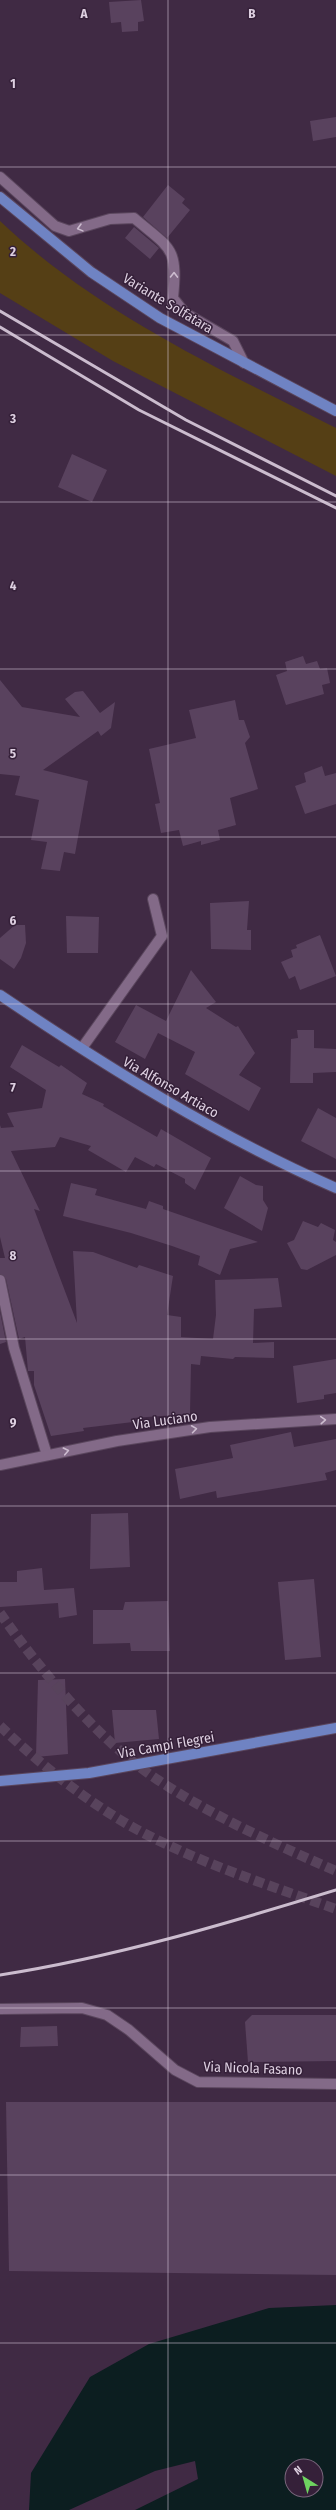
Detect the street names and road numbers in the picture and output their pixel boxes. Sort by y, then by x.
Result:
street label: Variante Solfatara [120,270,216,337]
street label: Via Alfonso Artiaco [120,1053,222,1122]
street label: Via Luciano [132,1408,199,1433]
street label: Via Campi Flegrei [116,1729,216,1762]
street label: Via Nicola Fasano [203,2058,303,2079]

